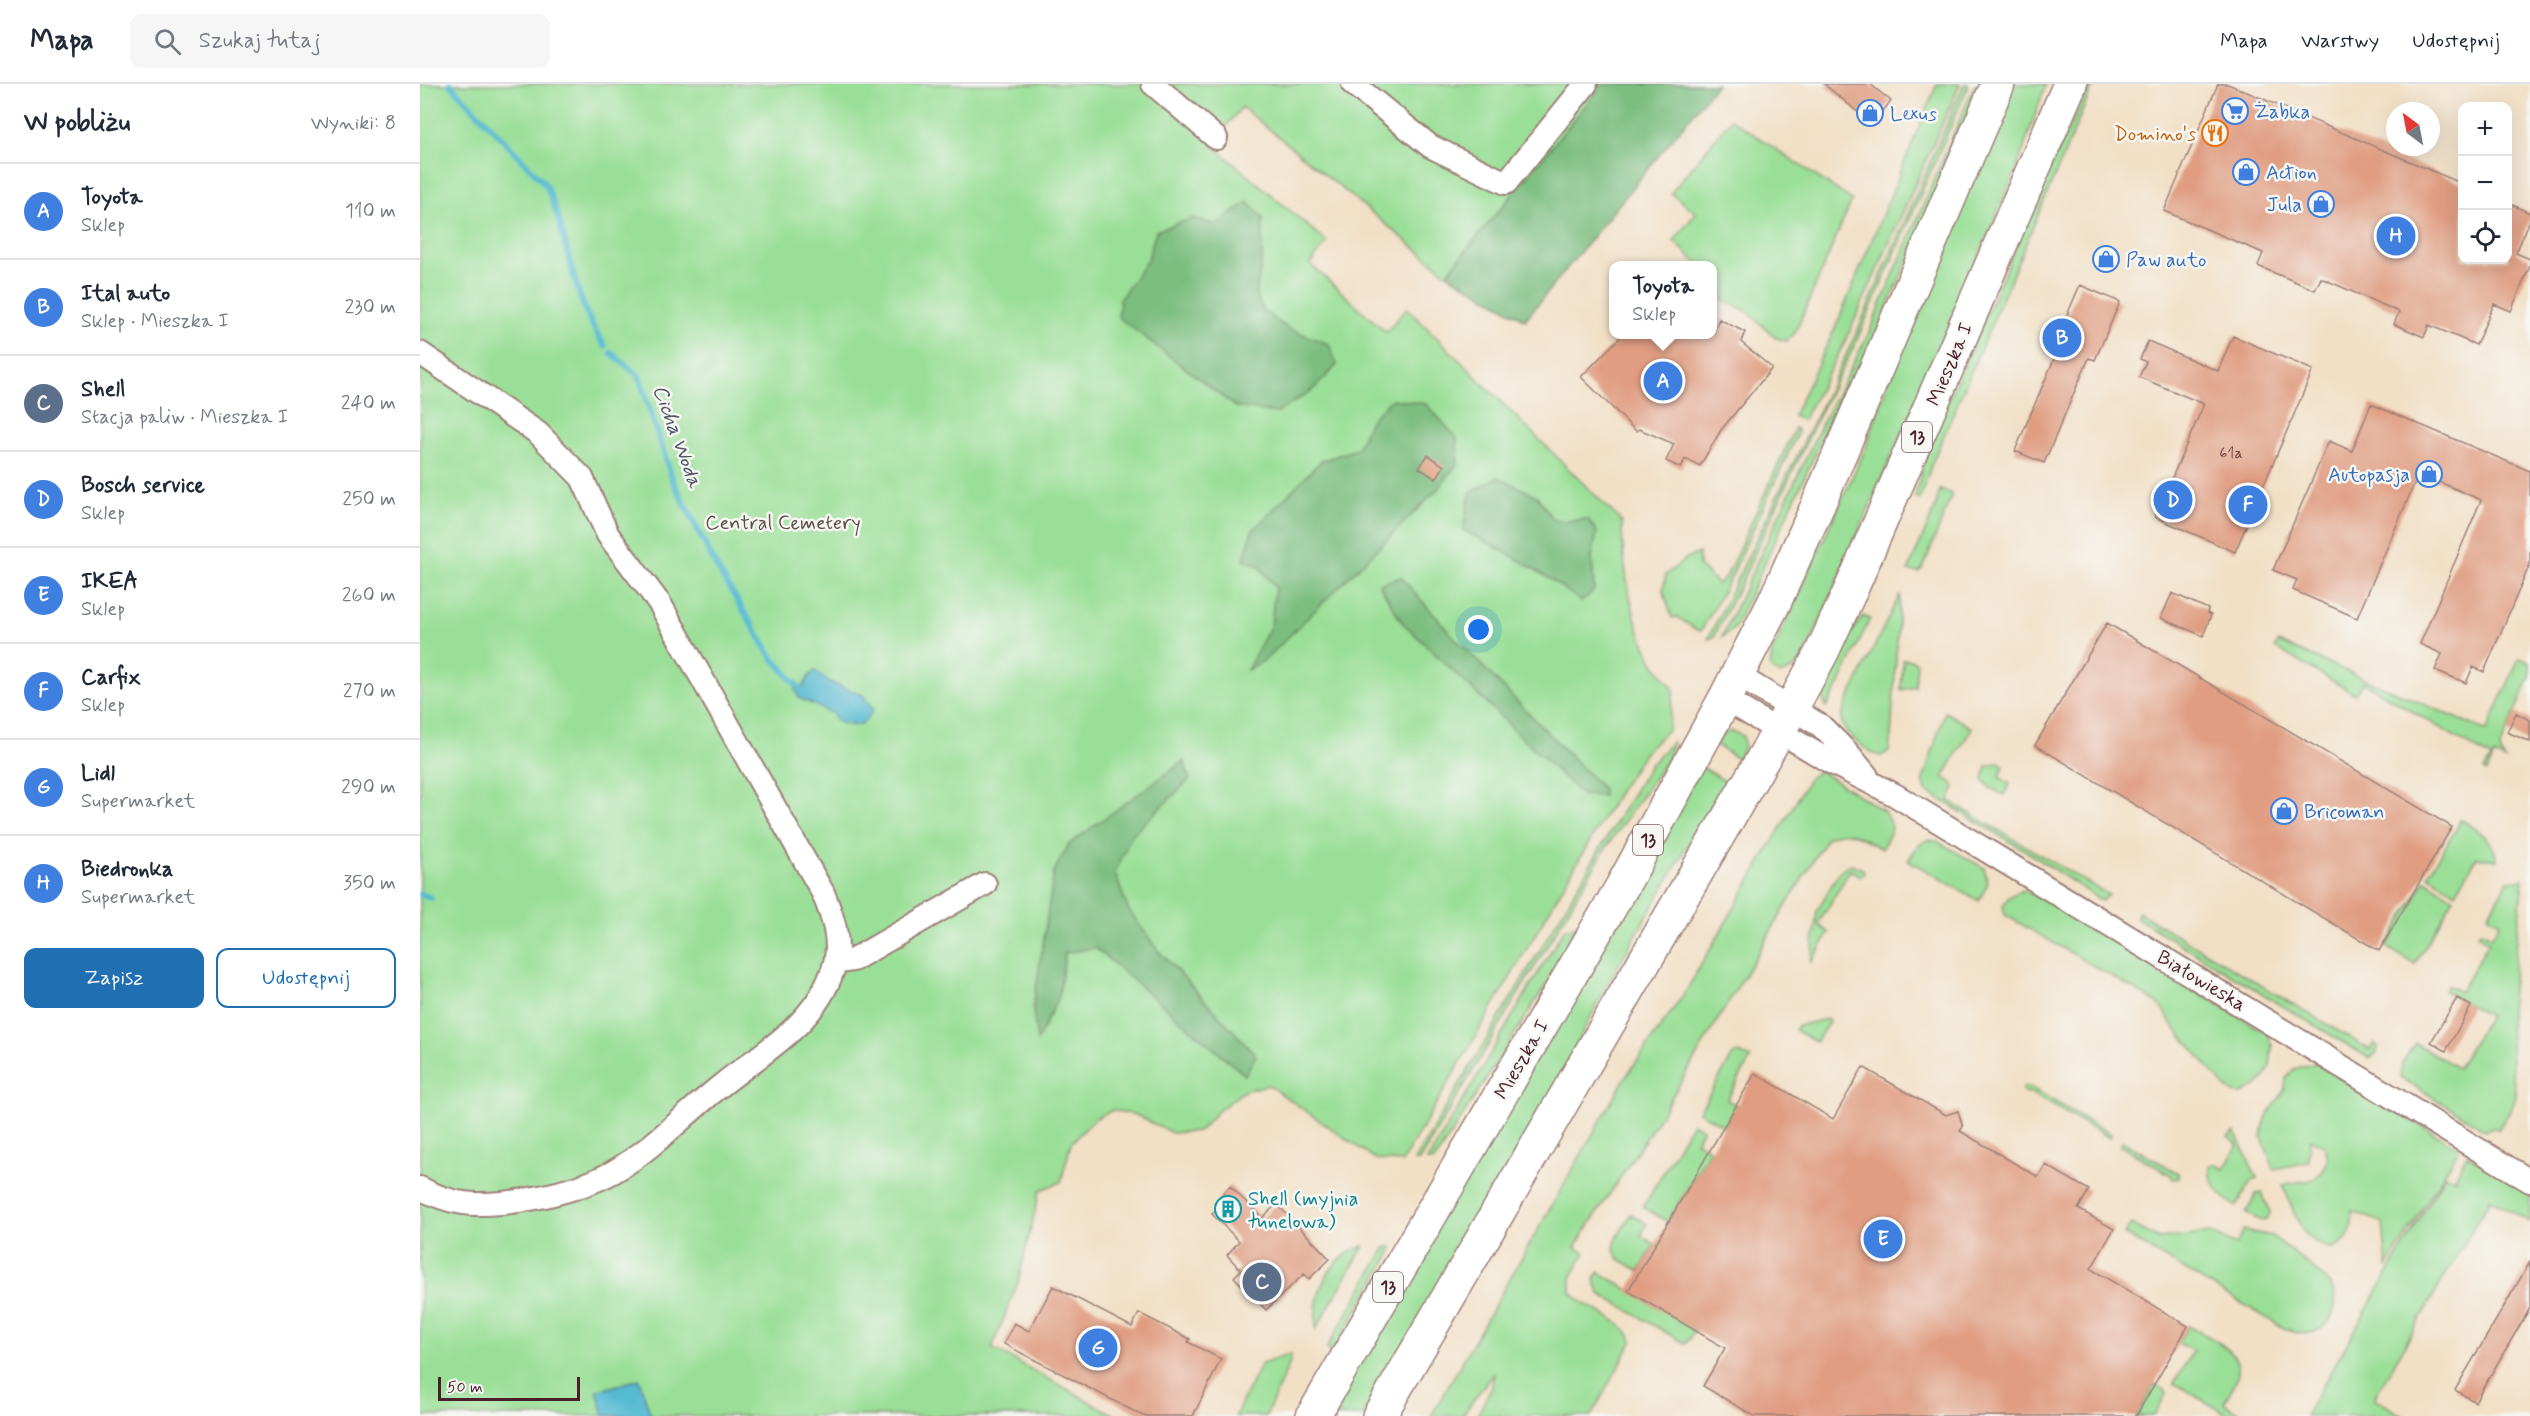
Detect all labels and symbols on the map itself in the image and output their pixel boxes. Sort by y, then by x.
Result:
supermarket icon: Żabka [2220,96,2250,126]
shop icon: Lexus [1855,98,1885,128]
place label: Żabka [2254,99,2310,126]
place label: Lexus [1890,101,1937,128]
north arrow [2386,102,2440,156]
restaurant icon: Domino's [2200,118,2230,148]
place label: Domino's [2114,121,2196,148]
shop icon: Action [2231,157,2261,187]
place label: Action [2266,160,2317,187]
shop icon: Jula [2306,189,2336,219]
place label: Jula [2267,192,2302,219]
pin: H [2376,214,2416,258]
shop icon: Paw auto [2091,244,2121,274]
place label: Paw auto [2126,247,2206,274]
pin: B [2042,316,2082,360]
street label: Mieszka I [1921,319,1980,410]
pin: A [1644,358,1682,404]
water label: Cicha Woda [646,381,709,493]
road number: 13 [1902,422,1932,452]
house number: 61a [2219,443,2243,464]
shop icon: Autopasja [2414,459,2444,489]
place label: Autopasja [2328,462,2410,489]
pin: D [2154,478,2192,522]
pin: F [2228,482,2268,528]
park label: Central Cemetery [705,510,861,537]
your location [1464,615,1493,644]
shop icon: Bricoman [2269,796,2299,826]
place label: Bricoman [2304,799,2385,826]
road number: 13 [1633,825,1663,855]
street label: Białowieska [2152,944,2251,1018]
street label: Mieszka I [1489,1015,1556,1105]
place label: Shell (myjnia tunelowa) [1247,1186,1358,1236]
building icon: Shell (myjnia tunelowa) [1213,1194,1243,1224]
pin: E [1864,1216,1902,1262]
pin: C [1242,1260,1282,1304]
road number: 13 [1373,1272,1403,1302]
pin: G [1078,1326,1118,1370]
scale bar [438,1374,580,1402]

